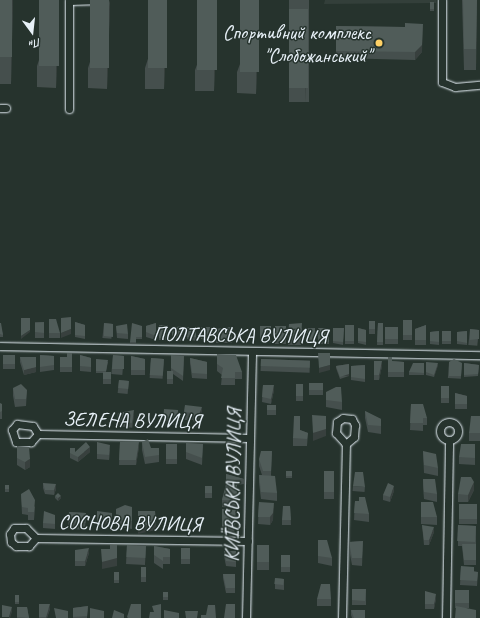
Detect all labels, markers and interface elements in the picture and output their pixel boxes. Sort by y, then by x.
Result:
north arrow [12,12,52,52]
place label: Спортивний комплекс "Слобожанський" [223,20,371,67]
text: Пн [28,35,42,52]
marker: Спортивний комплекс "Слобожанський" [374,38,384,48]
street label: ПОЛТАВСЬКА ВУЛИЦЯ [153,321,327,349]
street label: ЗЕЛЕНА ВУЛИЦЯ [63,407,201,433]
street label: КИЇВСЬКА ВУЛИЦЯ [220,409,246,561]
street label: СОСНОВА ВУЛИЦЯ [58,510,202,536]

